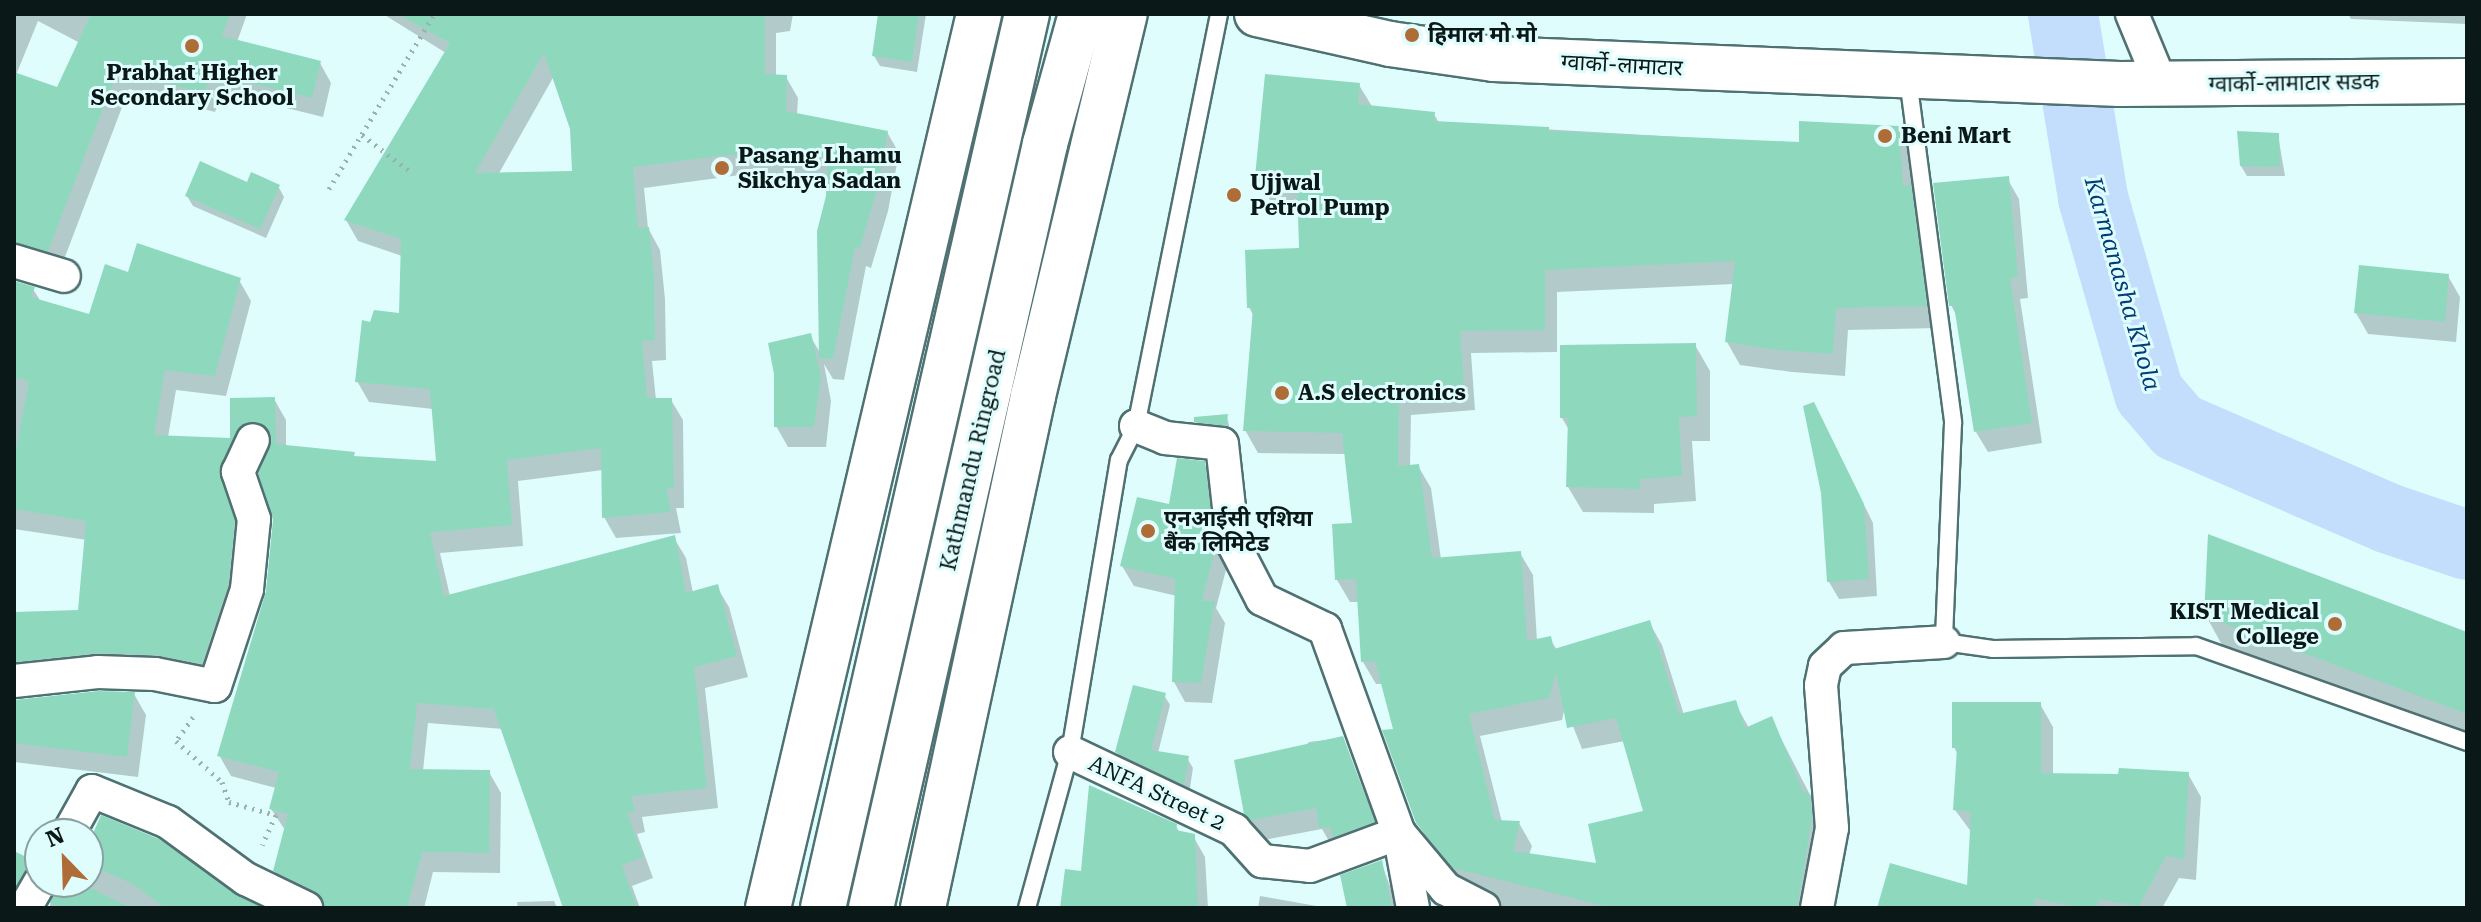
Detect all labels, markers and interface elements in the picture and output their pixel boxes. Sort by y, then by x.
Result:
place label: हिमाल मो मो [1428,22,1537,48]
marker: हिमाल मो मो [1403,26,1421,44]
marker: Prabhat Higher Secondary School [183,37,201,55]
street label: ग्वार्को-लामाटार [1561,49,1683,81]
place label: Prabhat Higher Secondary School [91,59,293,110]
street label: ग्वार्को-लामाटार सडक [2208,68,2380,98]
place label: Beni Mart [1901,123,2011,149]
marker: Beni Mart [1876,127,1894,145]
place label: Pasang Lhamu Sikchya Sadan [738,142,901,194]
marker: Pasang Lhamu Sikchya Sadan [713,159,731,177]
place label: Ujjwal Petrol Pump [1250,169,1390,220]
water label: Karmanasha Khola [2078,174,2166,394]
marker: Ujjwal Petrol Pump [1225,186,1243,204]
street label: Kathmandu Ringroad [935,347,1011,573]
place label: A.S electronics [1298,380,1466,406]
marker: A.S electronics [1273,384,1291,402]
place label: एनआईसी एशिया बैंक लिमिटेड [1164,505,1313,556]
marker: एनआईसी एशिया बैंक लिमिटेड [1139,522,1157,540]
place label: KIST Medical College [2169,598,2319,650]
marker: KIST Medical College [2326,615,2344,633]
street label: ANFA Street 2 [1085,750,1229,836]
north arrow [24,818,104,898]
text: N [43,822,68,852]

